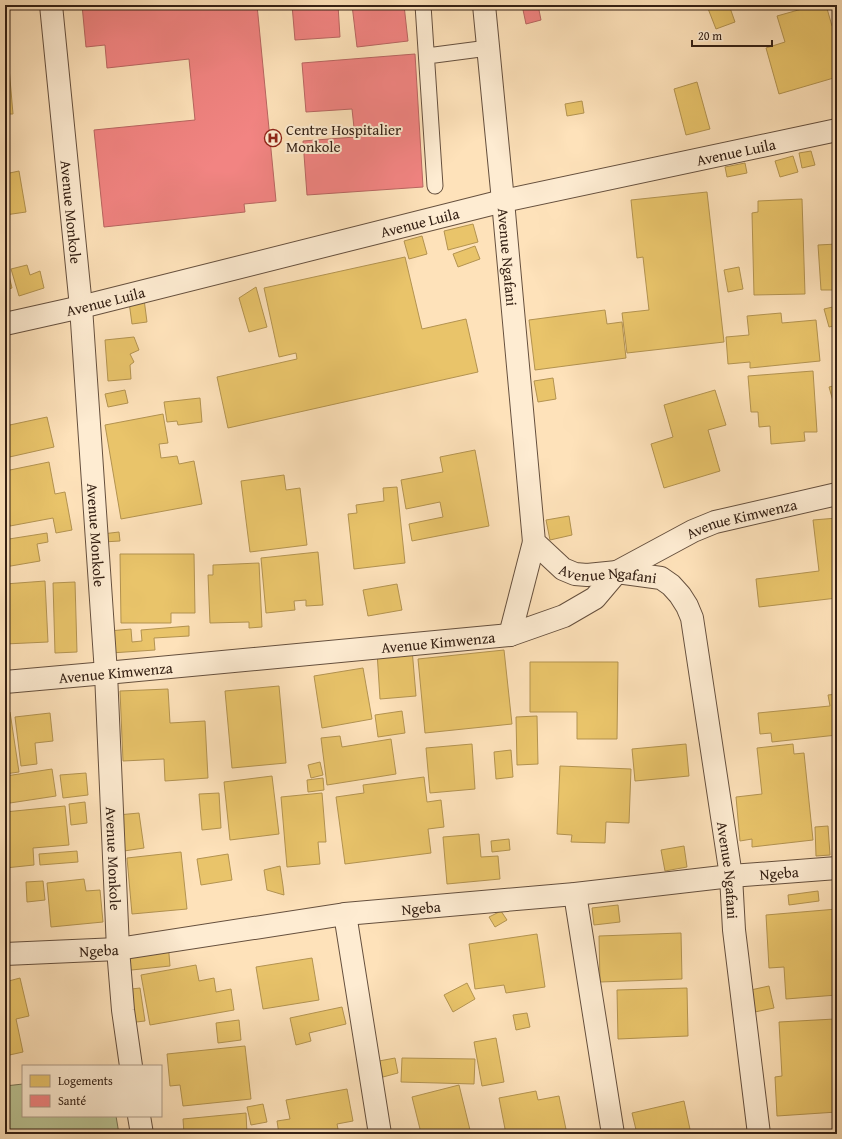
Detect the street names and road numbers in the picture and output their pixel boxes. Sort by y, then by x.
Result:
street label: Avenue Luila [694,133,777,170]
street label: Avenue Monkole [56,159,87,265]
street label: Avenue Luila [378,202,461,242]
street label: Avenue Ngafani [493,207,523,307]
street label: Avenue Luila [64,281,147,321]
street label: Avenue Monkole [83,482,111,588]
street label: Avenue Kimwenza [682,493,799,543]
street label: Avenue Ngafani [556,558,658,588]
street label: Avenue Kimwenza [380,626,496,658]
street label: Avenue Kimwenza [58,656,173,688]
street label: Avenue Monkole [101,806,127,911]
street label: Avenue Ngafani [712,820,744,920]
street label: Ngeba [759,860,799,884]
street label: Ngeba [400,895,441,920]
street label: Ngeba [79,938,119,961]

